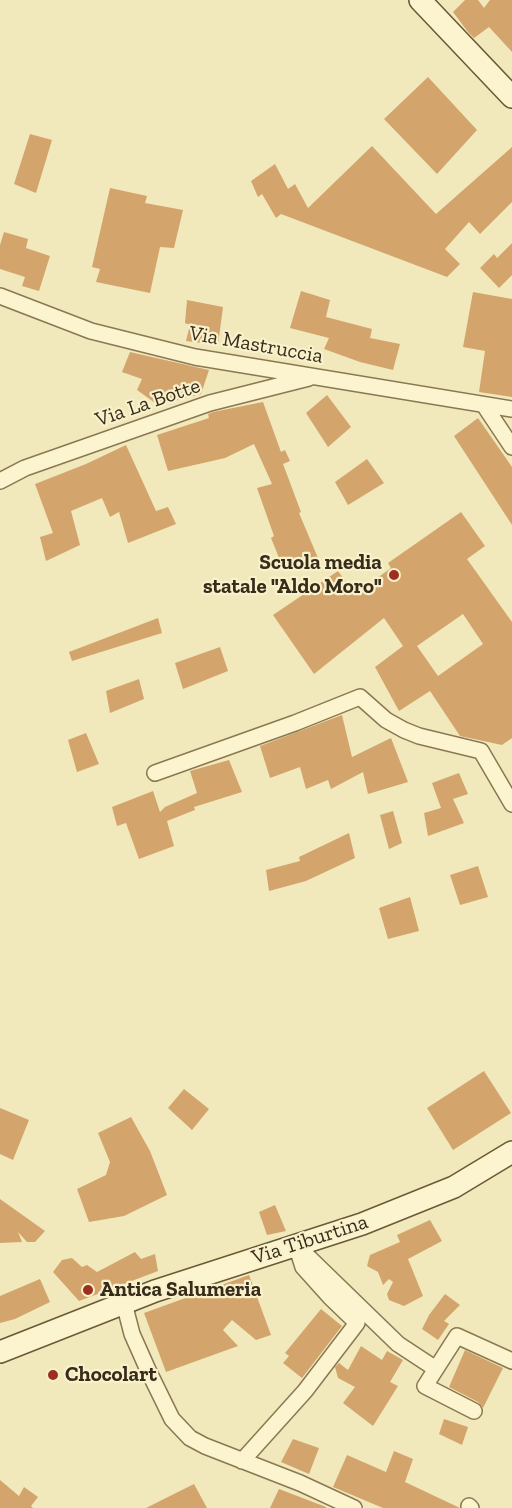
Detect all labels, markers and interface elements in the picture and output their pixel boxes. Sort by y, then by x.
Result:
street label: Via Mastruccia [187,321,325,369]
street label: Via La Botte [92,373,204,433]
place label: Scuola media statale "Aldo Moro" [203,550,382,600]
marker: Scuola media statale "Aldo Moro" [387,568,401,582]
street label: Via Tiburtina [249,1209,371,1271]
place label: Antica Salumeria [100,1277,261,1303]
marker: Antica Salumeria [81,1283,95,1297]
place label: Chocolart [65,1362,157,1388]
marker: Chocolart [46,1368,60,1382]

